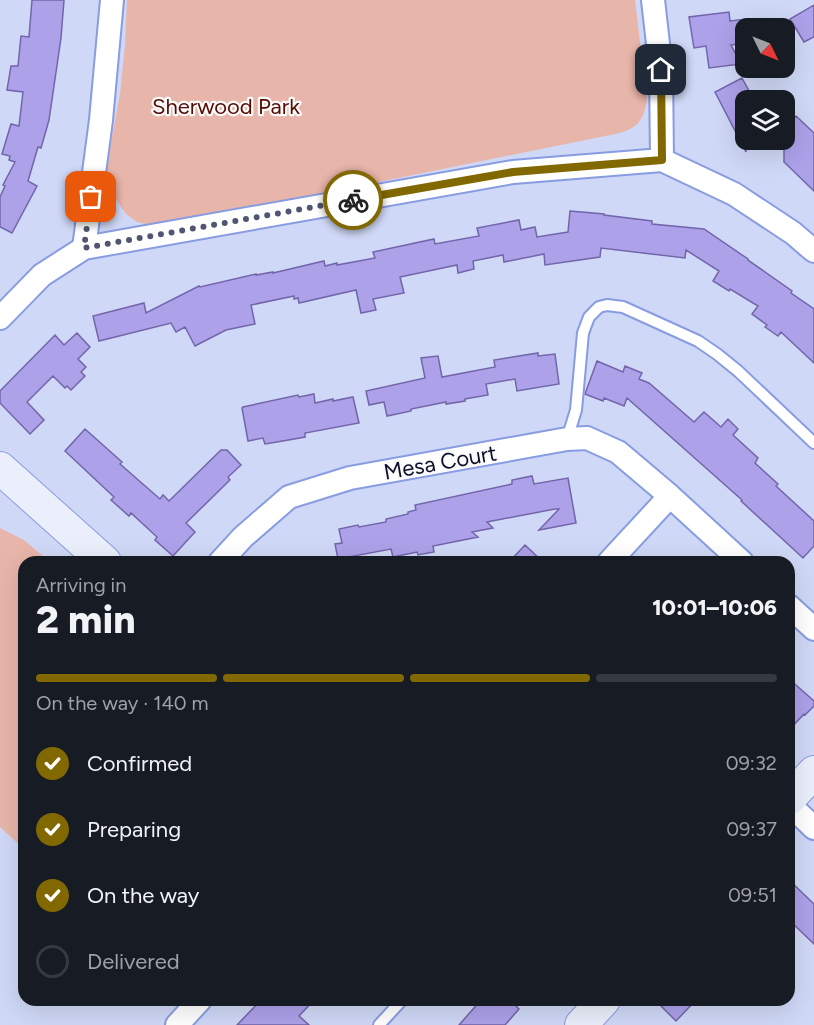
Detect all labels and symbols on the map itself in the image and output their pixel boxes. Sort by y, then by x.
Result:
north arrow [735,18,795,78]
pin [635,44,686,95]
park label: Sherwood Park [152,93,300,120]
courier [323,170,383,230]
pin [65,171,116,222]
street label: Mesa Court [382,439,499,486]

